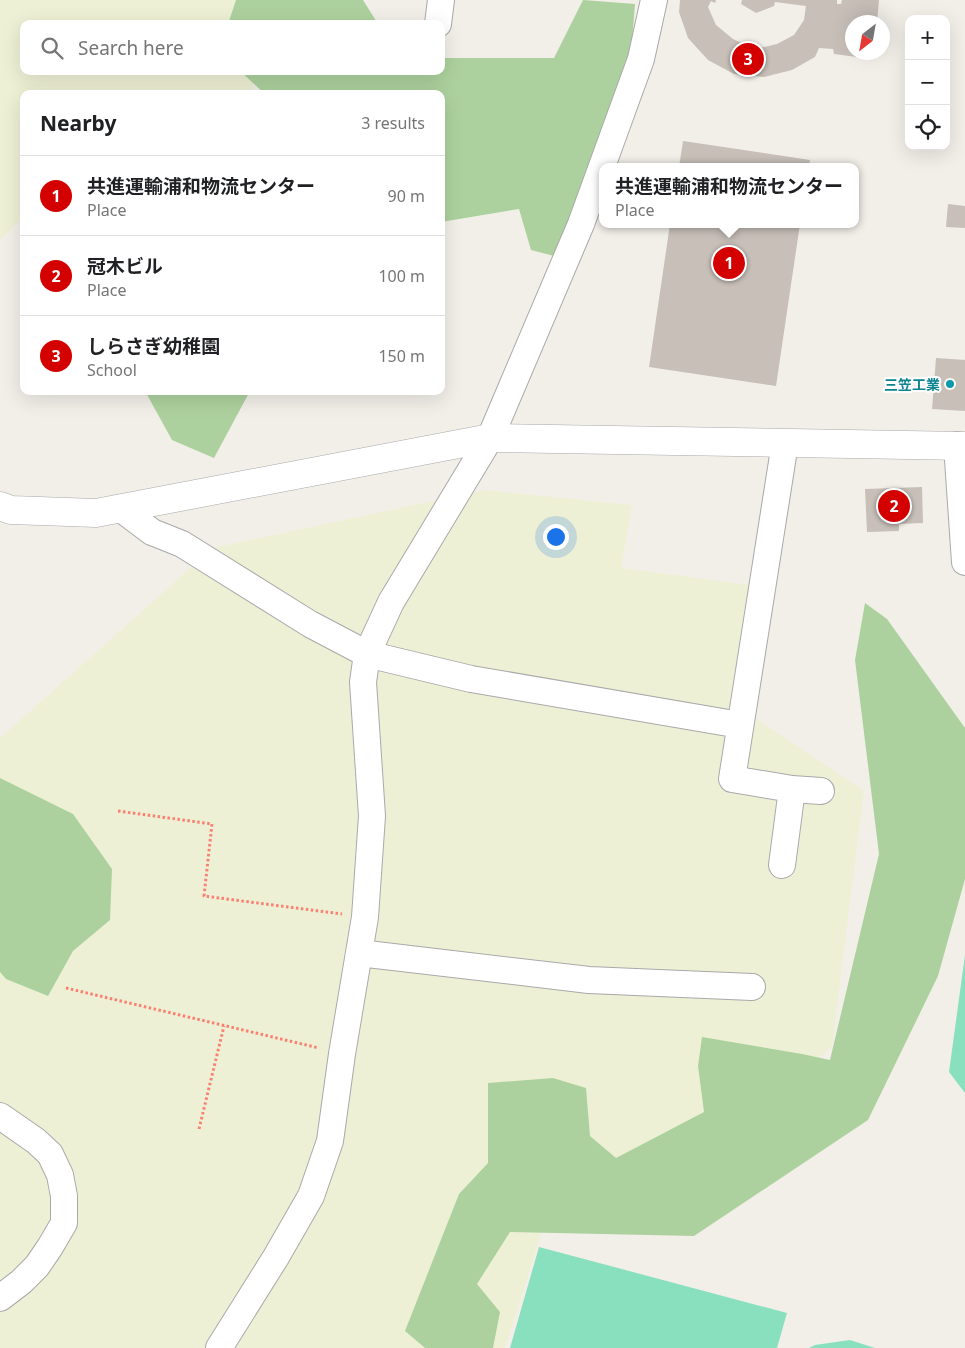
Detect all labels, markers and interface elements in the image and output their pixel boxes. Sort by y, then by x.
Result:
north arrow [845,15,890,60]
map controls [905,15,950,150]
button: + [905,15,950,60]
search box [20,20,445,75]
icon: search [38,34,66,62]
text: Search here [78,35,184,61]
pin: 3 [732,40,764,78]
button: − [905,60,950,105]
button: locate [905,105,950,150]
text: Nearby [40,109,116,137]
text: 3 results [361,112,425,134]
popup [599,163,859,228]
text: 共進運輸浦和物流センター [87,173,315,199]
text: 共進運輸浦和物流センター [615,173,843,199]
text: 1 [51,185,61,207]
text: 90 m [388,185,425,207]
text: Place [87,199,127,221]
text: Place [615,199,654,221]
pin: 1 [713,244,745,282]
text: 冠木ビル [87,253,163,279]
text: 2 [51,265,61,287]
text: 100 m [378,265,425,287]
text: Place [87,279,127,301]
text: しらさぎ幼稚園 [87,333,220,359]
text: 3 [51,345,61,367]
text: 150 m [378,345,425,367]
text: School [87,359,137,381]
place label: 三笠工業 [884,375,940,394]
marker: 三笠工業 [944,378,956,390]
pin: 2 [878,487,910,525]
your location [543,524,569,550]

